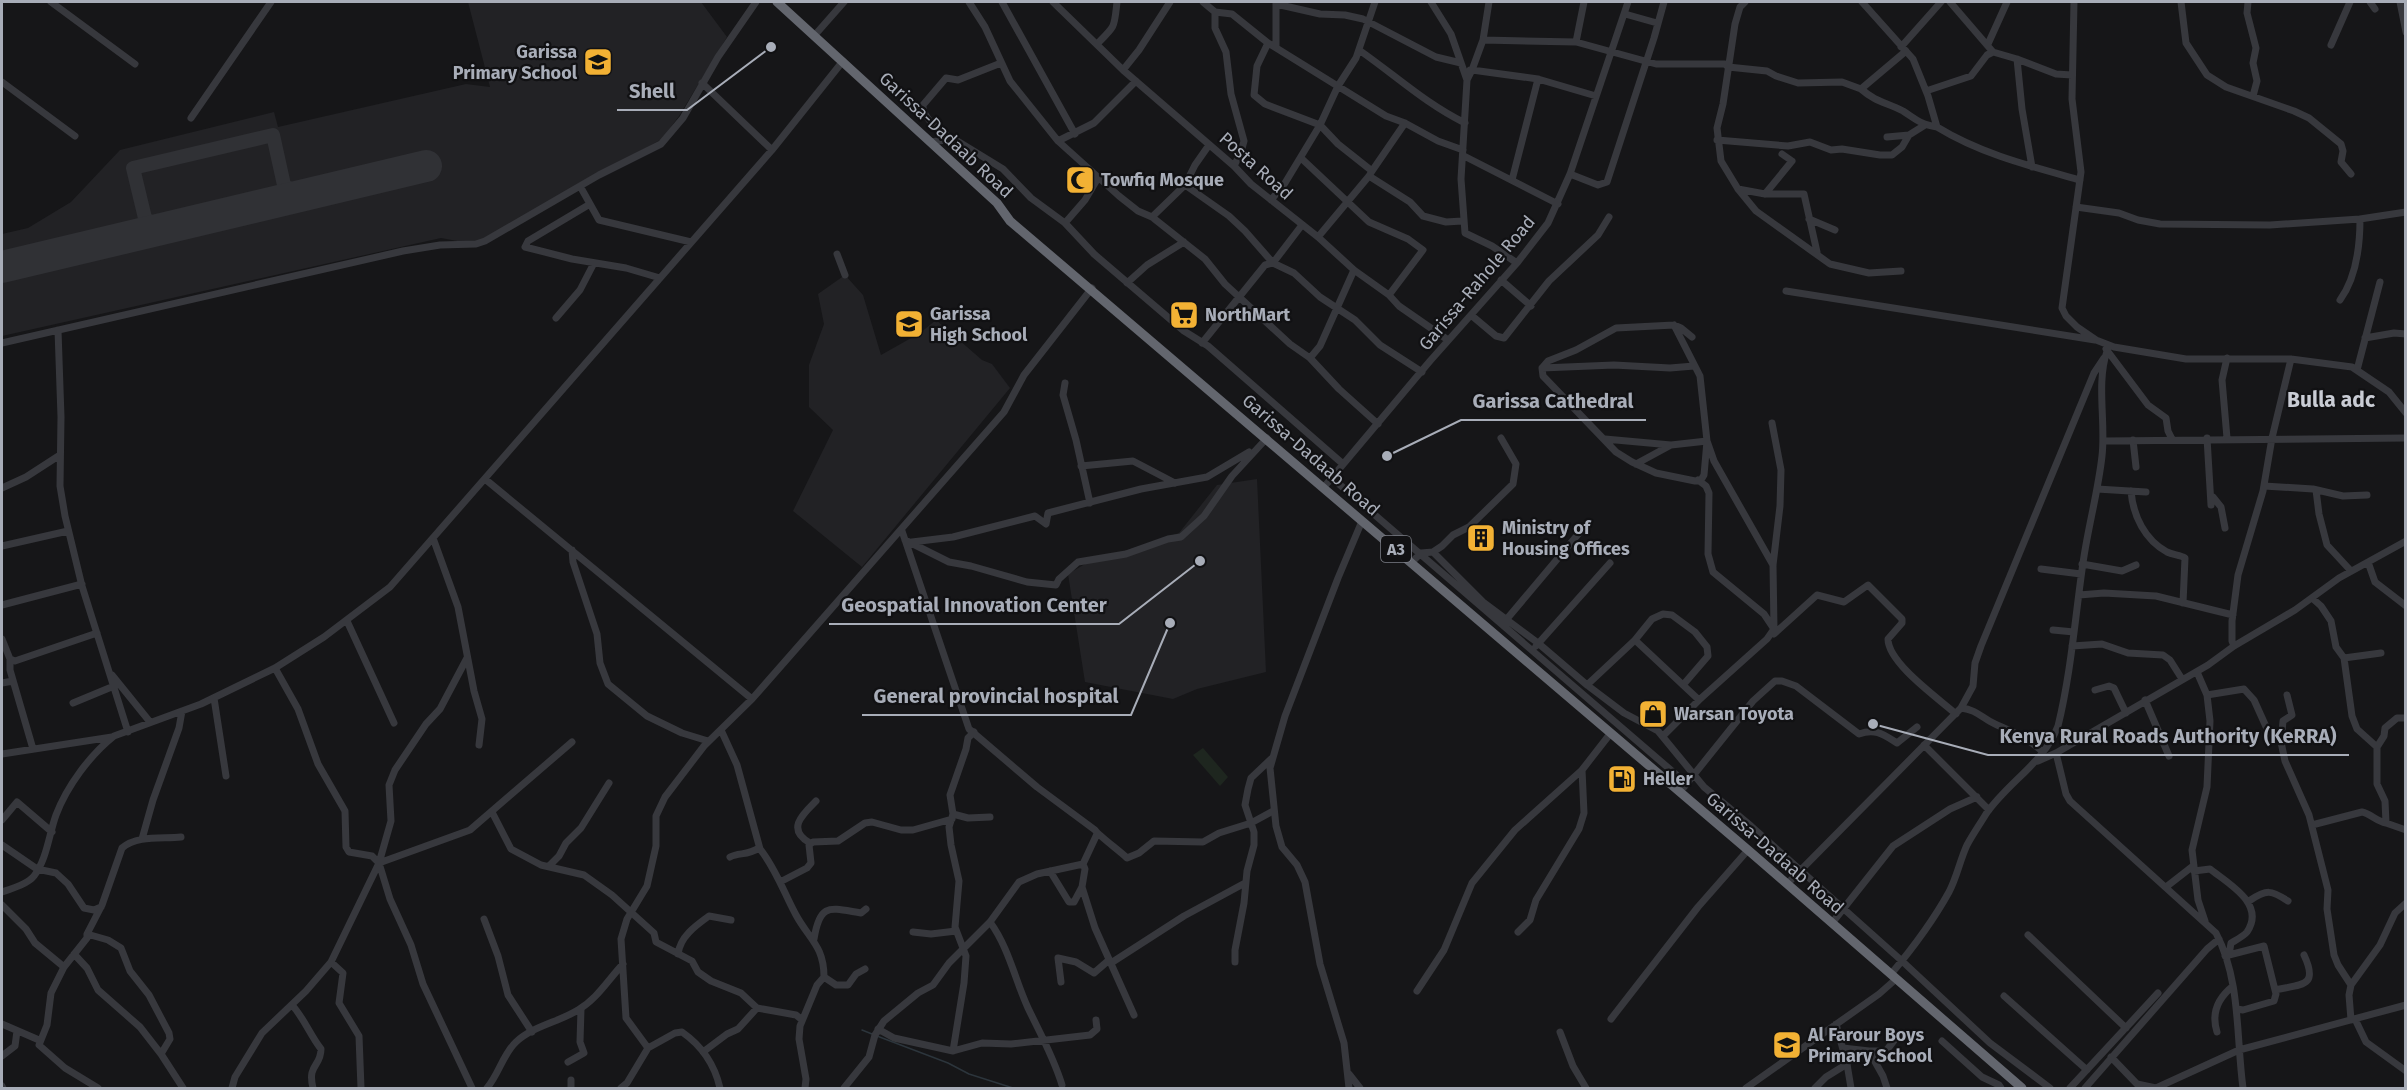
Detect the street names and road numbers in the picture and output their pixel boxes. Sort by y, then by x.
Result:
street label: Garissa-Dadaab Road [875,67,1017,203]
street label: Posta Road [1215,127,1297,205]
street label: Garissa-Rahole Road [1414,211,1540,355]
street label: Garissa-Dadaab Road [1238,389,1384,521]
road number: A3 [1381,536,1411,562]
street label: Garissa-Dadaab Road [1702,787,1848,919]

